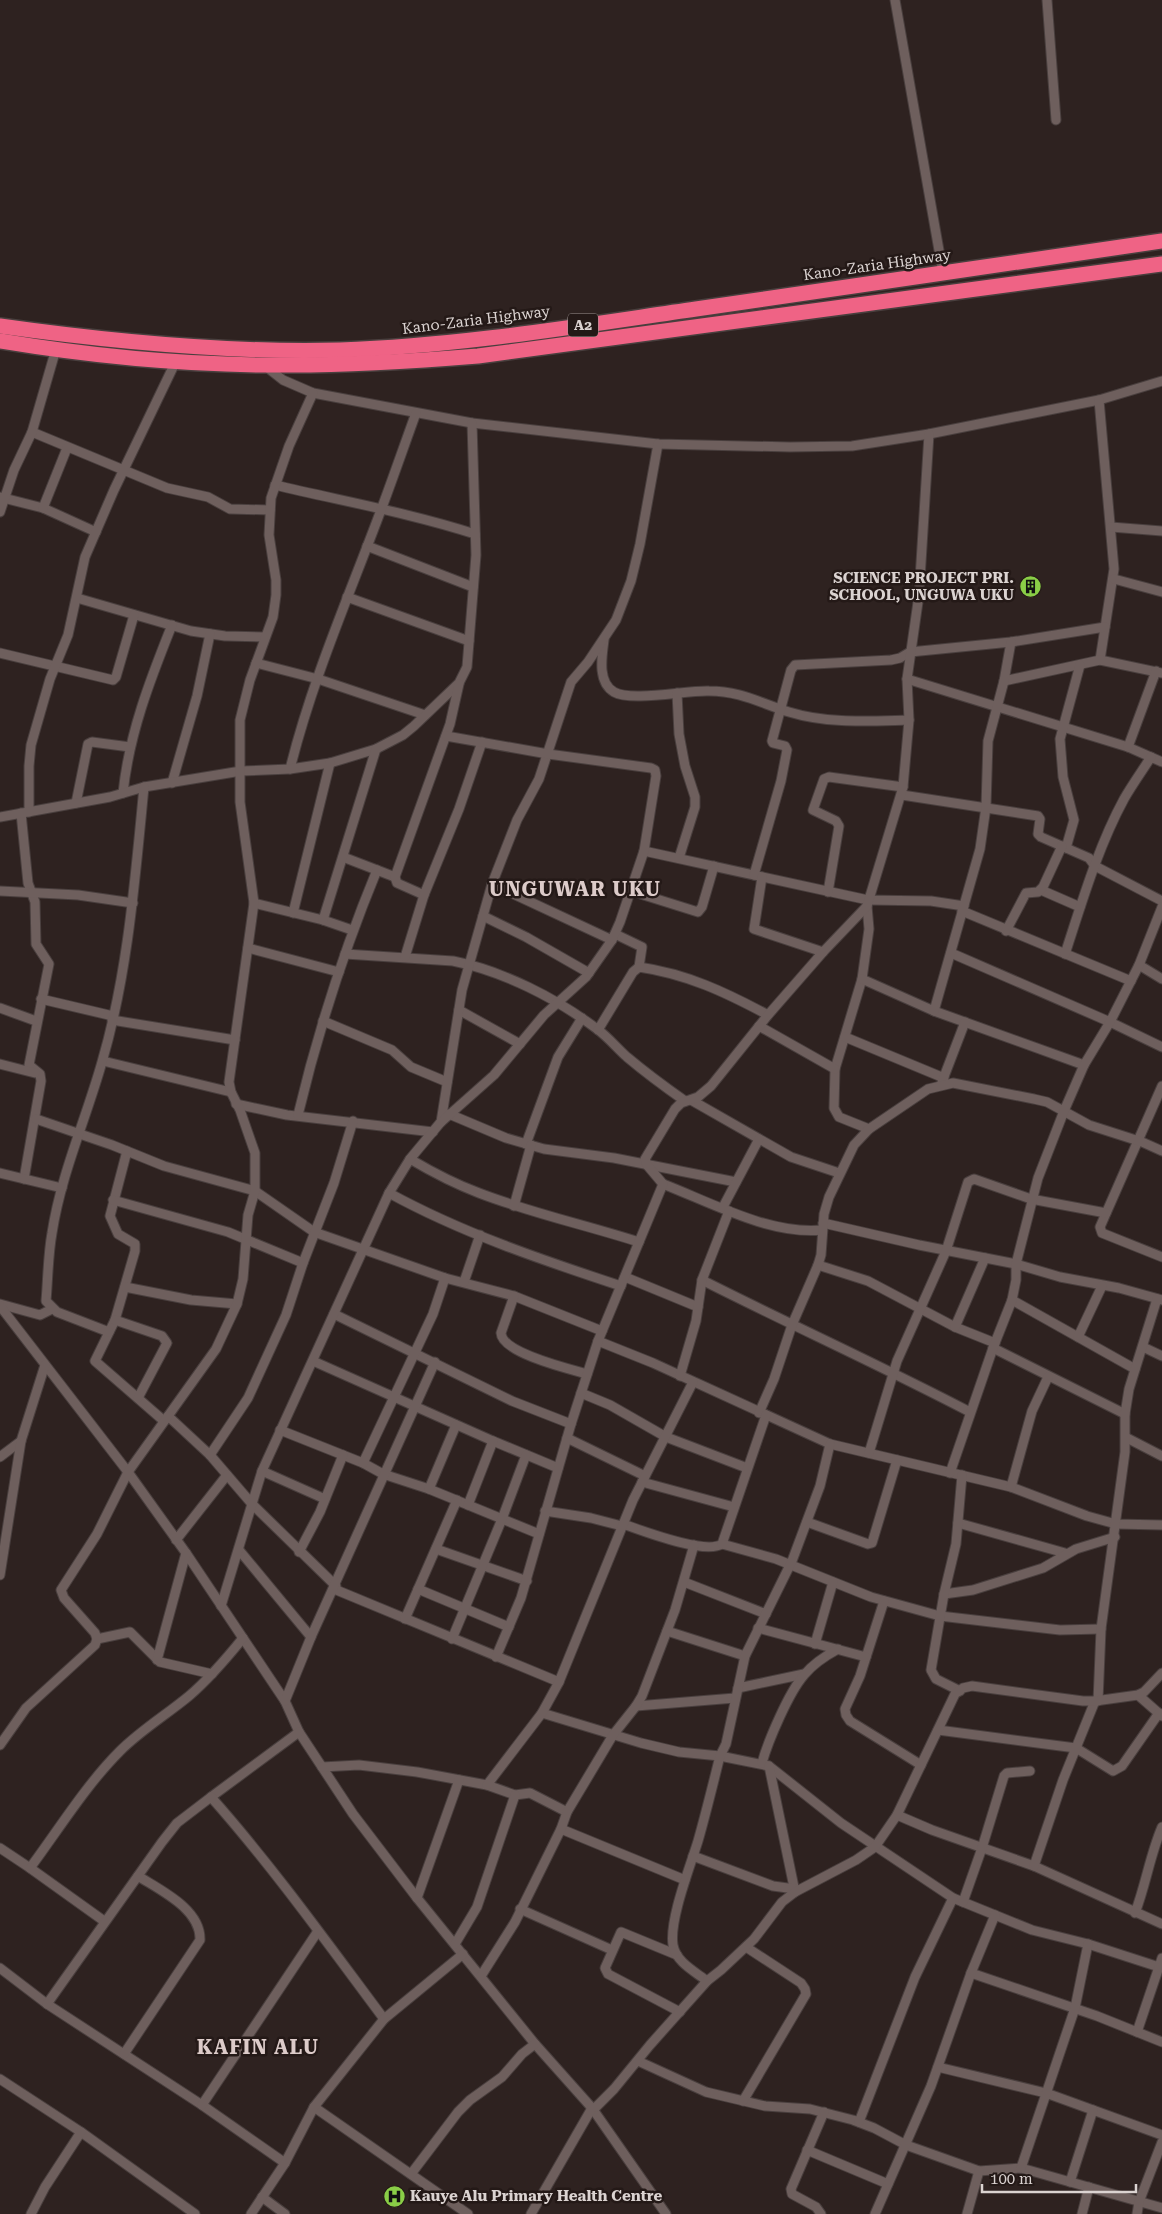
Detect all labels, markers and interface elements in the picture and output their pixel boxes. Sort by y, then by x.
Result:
street label: Kano-Zaria Highway [802,246,952,284]
street label: Kano-Zaria Highway [401,302,551,338]
road number: A2 [568,314,598,336]
place label: SCIENCE PROJECT PRI. SCHOOL, UNGUWA UKU [829,569,1014,604]
building icon: SCIENCE PROJECT PRI. SCHOOL, UNGUWA UKU [1018,575,1042,599]
district label: UNGUWAR UKU [489,877,661,901]
district label: KAFIN ALU [197,2035,319,2059]
scale bar [982,2162,1136,2194]
text: 100 m [990,2170,1033,2188]
hospital icon: Kauye Alu Primary Health Centre [382,2184,406,2208]
place label: Kauye Alu Primary Health Centre [410,2187,663,2205]

